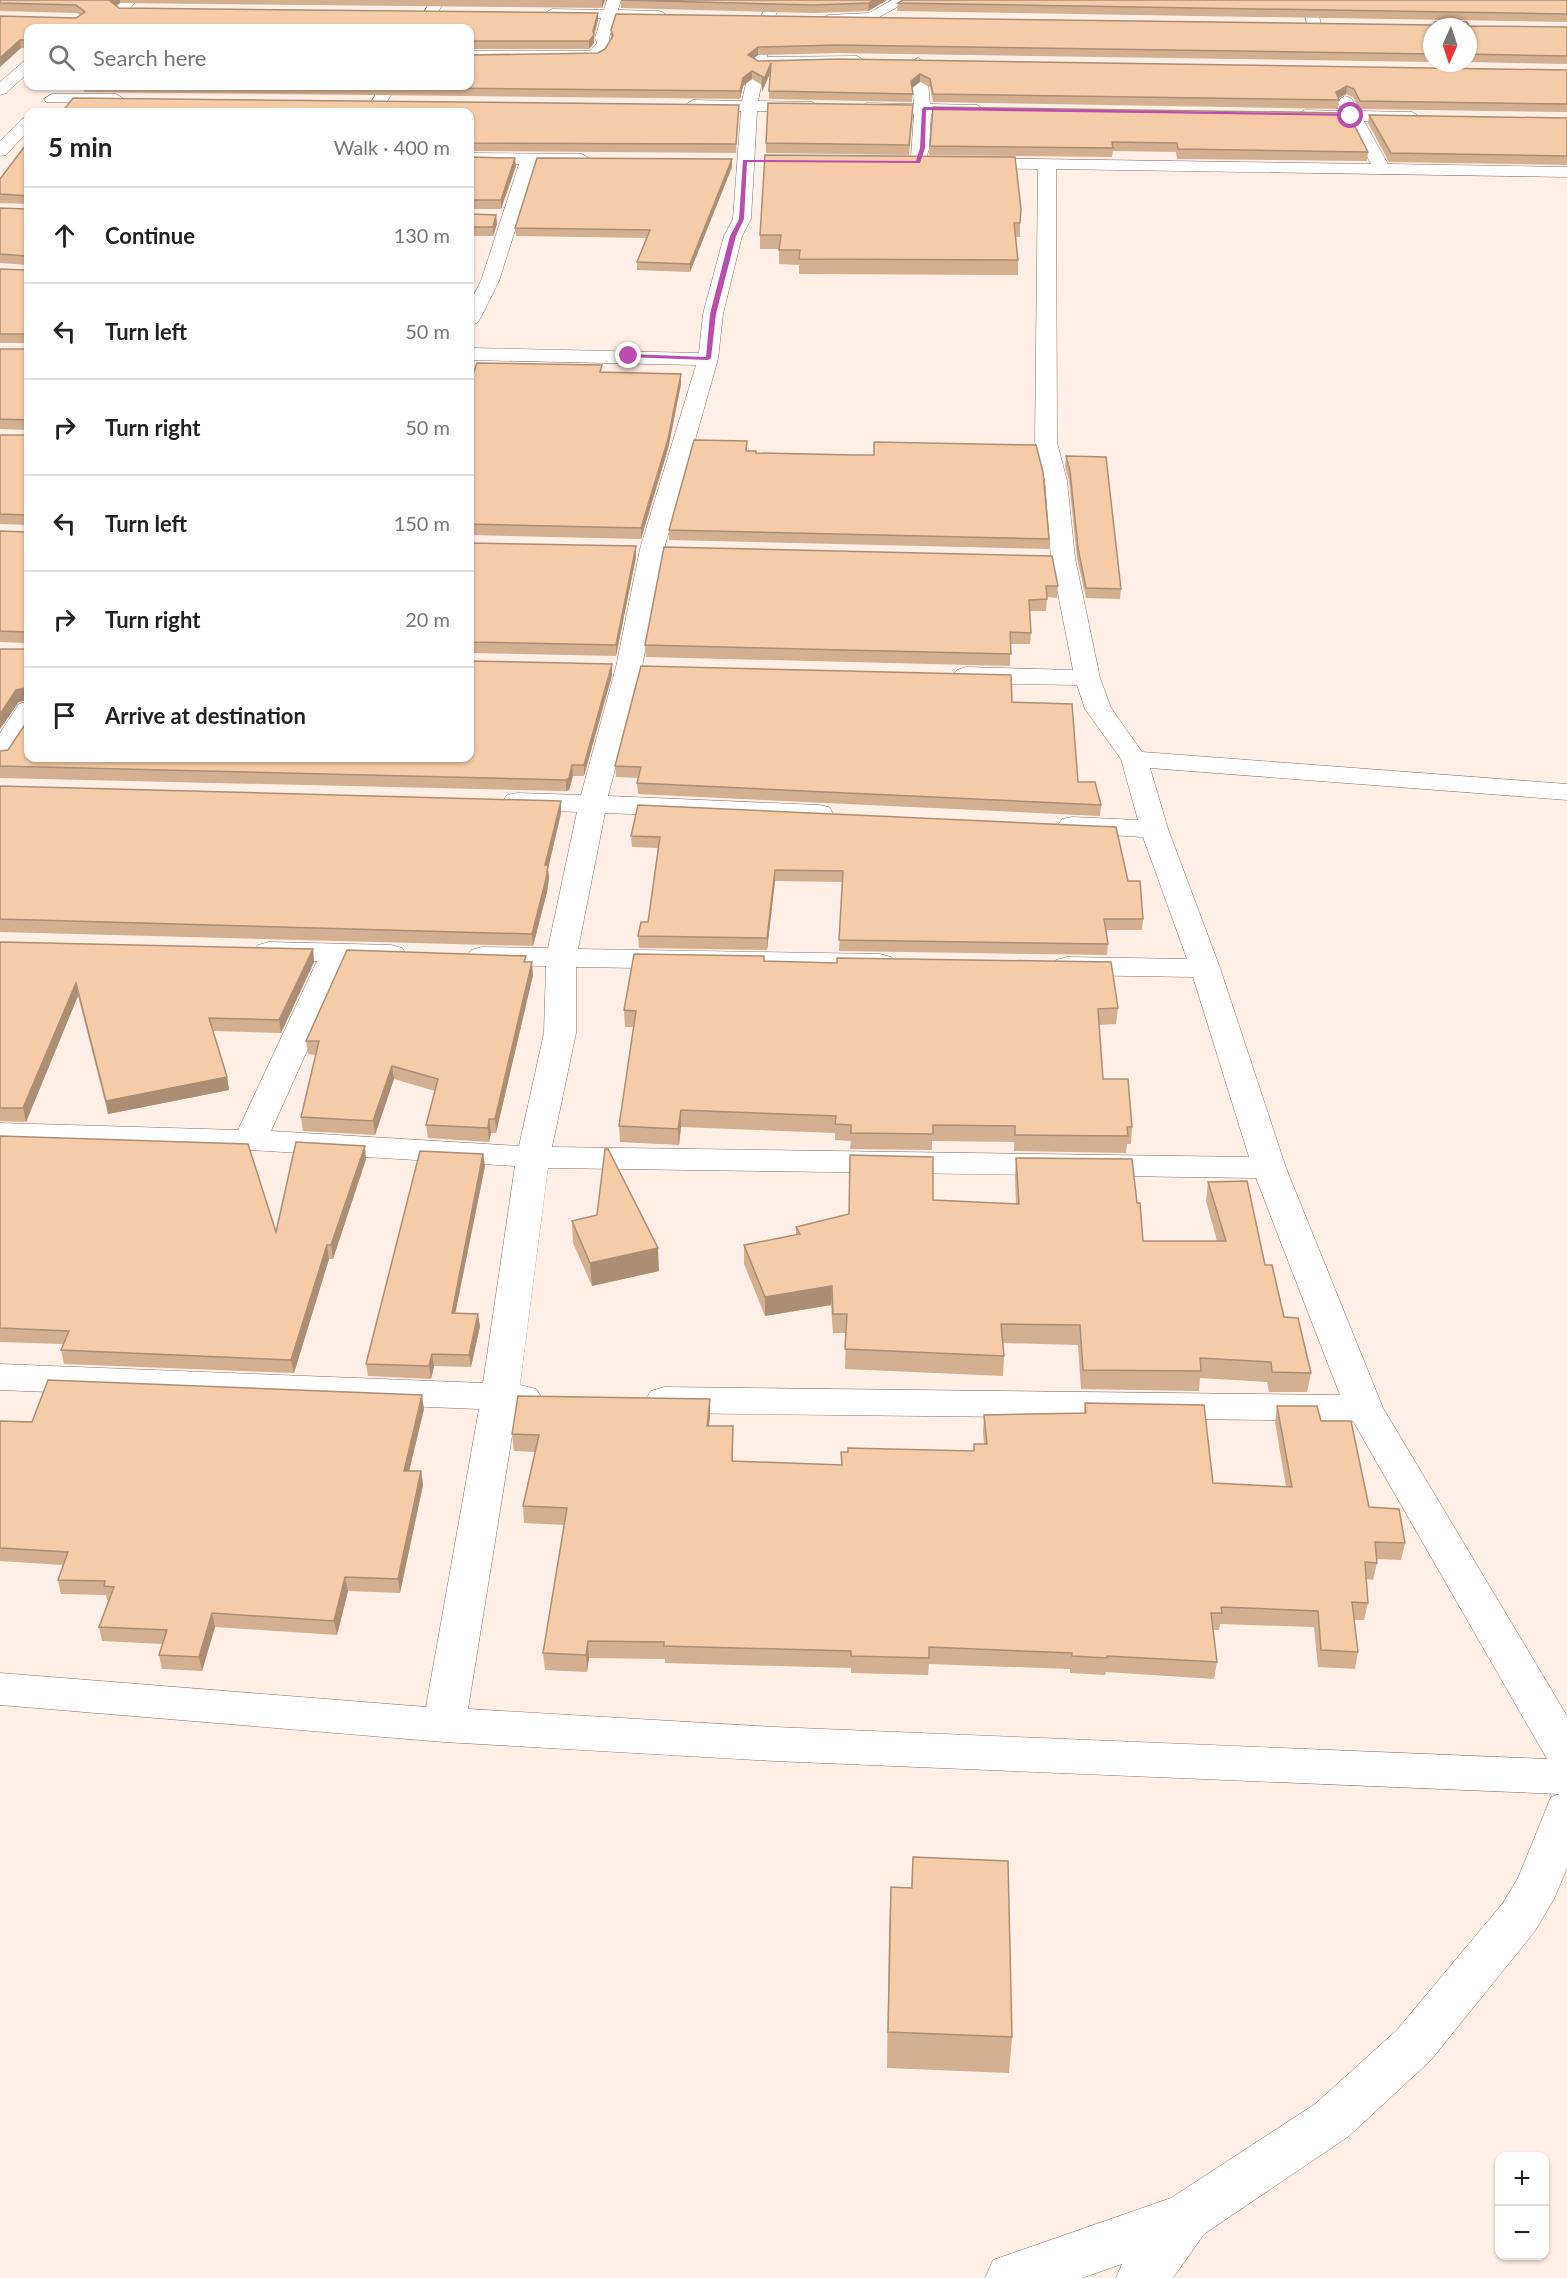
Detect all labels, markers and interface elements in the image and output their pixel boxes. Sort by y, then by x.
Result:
north arrow [1423,18,1477,72]
search box [24,24,474,90]
icon: search [45,41,78,74]
text: Search here [93,44,206,71]
route start [1337,102,1363,128]
text: 5 min [48,131,112,163]
text: Walk · 400 m [334,135,450,159]
icon: ahead [48,219,81,252]
text: Continue [105,222,195,249]
text: 130 m [394,223,450,247]
icon: left [48,315,81,348]
text: Turn left [105,318,187,345]
text: 50 m [405,319,450,343]
route end [615,342,641,368]
icon: right [48,411,81,444]
text: Turn right [105,414,200,441]
text: 50 m [405,415,450,439]
icon: left [48,507,81,540]
text: Turn left [105,510,187,537]
text: 150 m [394,511,450,535]
icon: right [48,603,81,636]
text: Turn right [105,606,200,633]
text: 20 m [405,607,450,631]
icon: arrive [48,699,81,732]
text: Arrive at destination [105,702,306,729]
map controls [1495,2152,1549,2260]
button: + [1495,2152,1549,2206]
button: − [1495,2206,1549,2260]

